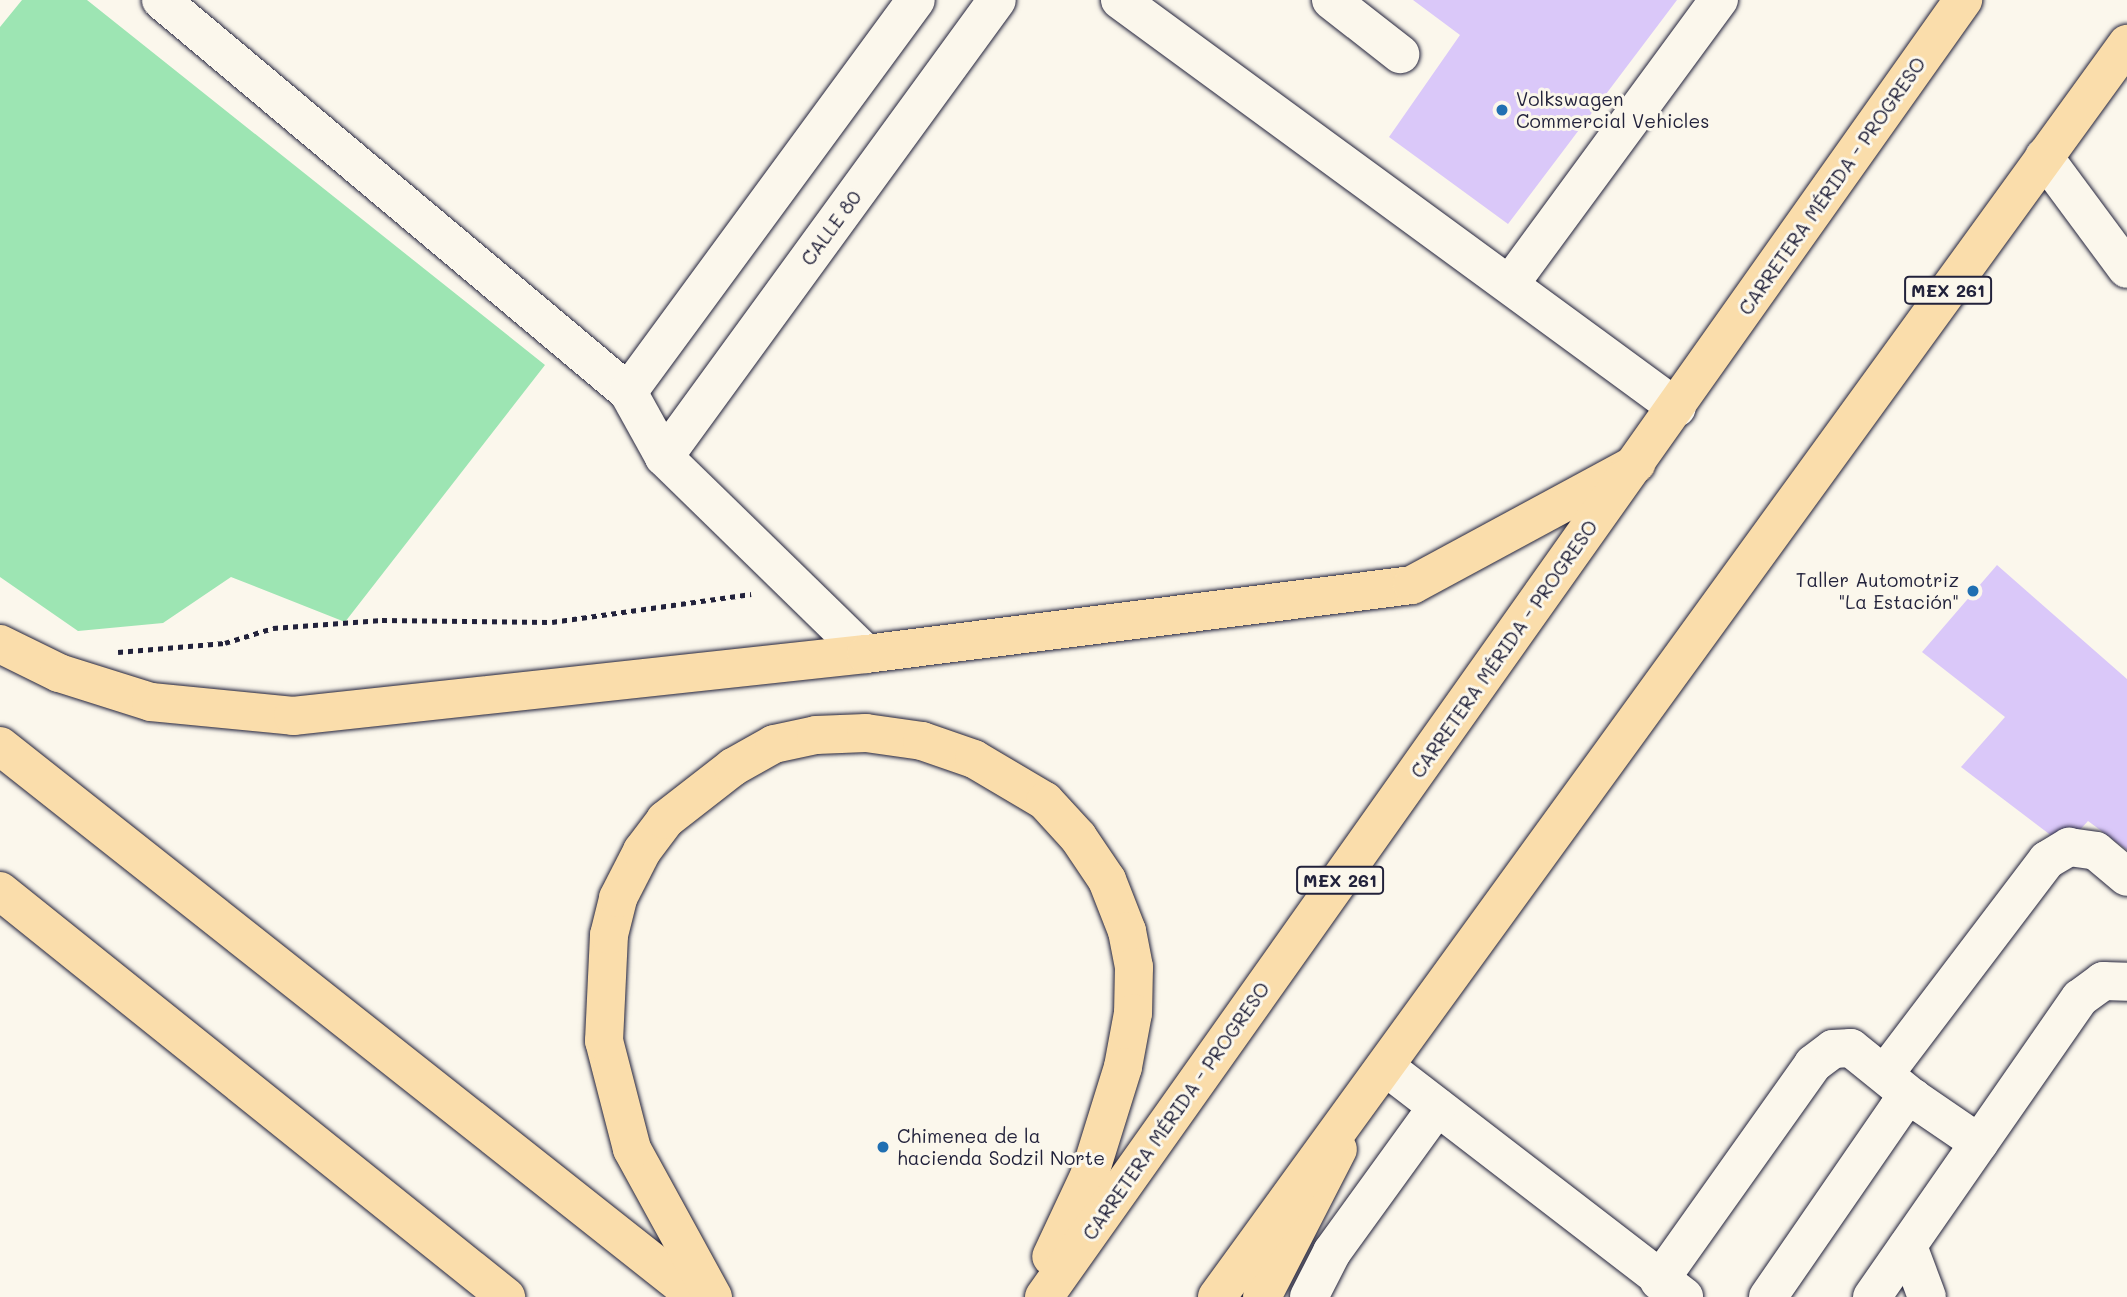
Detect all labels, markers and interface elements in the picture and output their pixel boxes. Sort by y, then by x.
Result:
street label: CARRETERA MÉRIDA - PROGRESO [1734,53,1930,319]
place label: Volkswagen Commercial Vehicles [1516,88,1710,132]
marker: Volkswagen Commercial Vehicles [1494,102,1510,118]
street label: CALLE 80 [796,186,866,270]
road number: MEX 261 [1902,276,1994,304]
street label: CARRETERA MÉRIDA - PROGRESO [1406,516,1602,782]
place label: Taller Automotriz "La Estación" [1796,569,1959,613]
marker: Taller Automotriz "La Estación" [1965,583,1981,599]
road number: MEX 261 [1294,866,1386,894]
street label: CARRETERA MÉRIDA - PROGRESO [1078,978,1274,1244]
place label: Chimenea de la hacienda Sodzil Norte [897,1125,1105,1169]
marker: Chimenea de la hacienda Sodzil Norte [875,1139,891,1155]

